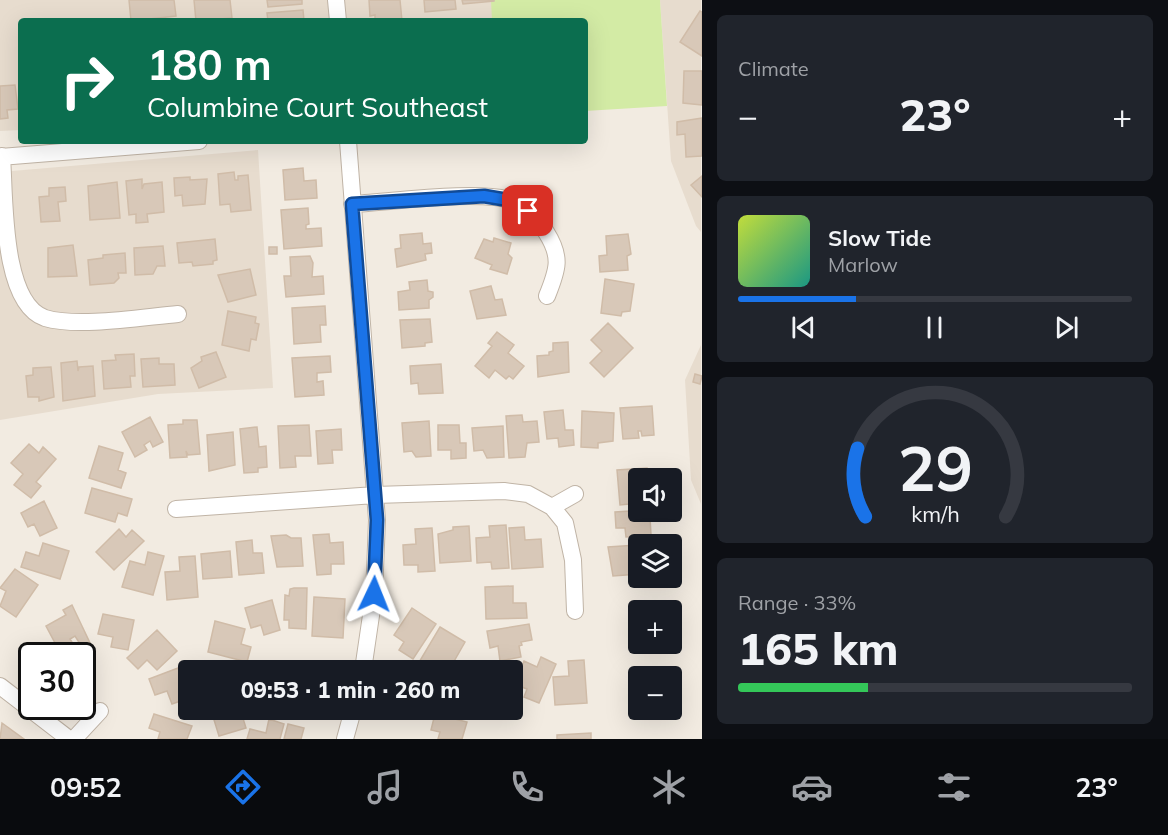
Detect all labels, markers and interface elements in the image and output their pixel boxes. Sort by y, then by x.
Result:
text: 180 m [147,38,272,91]
icon: right [48,42,126,120]
text: Climate [738,56,809,81]
text: 23° [899,86,971,142]
text: Columbine Court Southeast [147,90,488,124]
text: − [738,95,758,136]
text: + [1112,95,1132,136]
pin [502,185,553,236]
icon: arrive [511,194,544,227]
text: Slow Tide [828,224,931,252]
text: Marlow [828,252,898,277]
icon: previous [787,311,820,344]
icon: pause [918,311,951,344]
icon: next [1050,311,1083,344]
text: 29 [898,428,972,507]
map controls [628,468,682,720]
button: sound [628,468,682,522]
text: km/h [911,500,959,527]
button: layers [628,534,682,588]
position arrow [342,562,406,626]
text: Range · 33% [738,590,856,615]
button: + [628,600,682,654]
text: 165 km [738,620,899,676]
speed limit sign: 30 [18,642,96,720]
button: − [628,666,682,720]
text: 09:53 · 1 min · 260 m [241,676,460,704]
icon: directions [222,766,264,808]
icon: music [364,766,406,808]
icon: phone [506,766,548,808]
icon: climate [648,766,690,808]
icon: car [791,766,833,808]
icon: filters [933,766,975,808]
text: 09:52 [50,770,122,804]
text: 23° [1075,770,1118,804]

